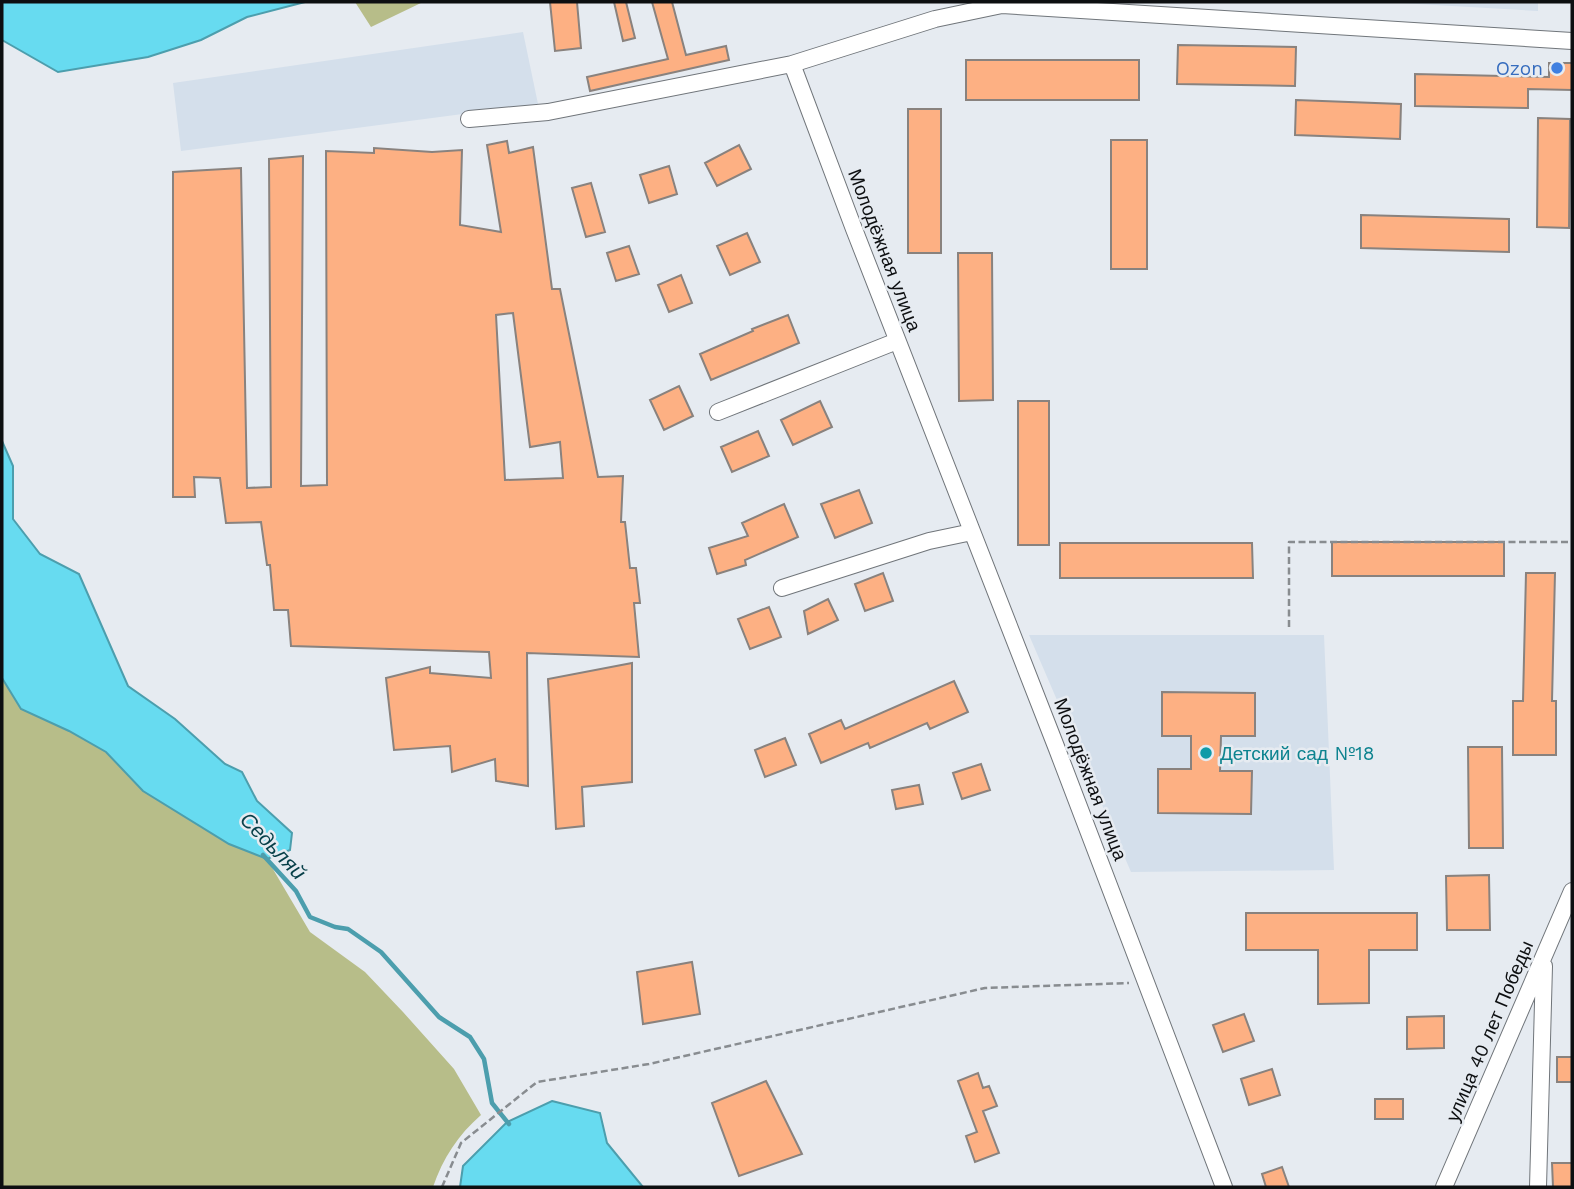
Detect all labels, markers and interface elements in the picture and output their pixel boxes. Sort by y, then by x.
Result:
place label: Ozon [1496,57,1543,80]
marker: Ozon [1549,60,1565,76]
street label: Молодёжная улица [843,166,926,335]
street label: Молодёжная улица [1049,695,1132,864]
place label: Детский сад №18 [1220,742,1374,765]
marker: Детский сад №18 [1198,745,1214,761]
water label: Седьляй [235,807,312,885]
street label: улица 40 лет Победы [1441,937,1538,1125]

